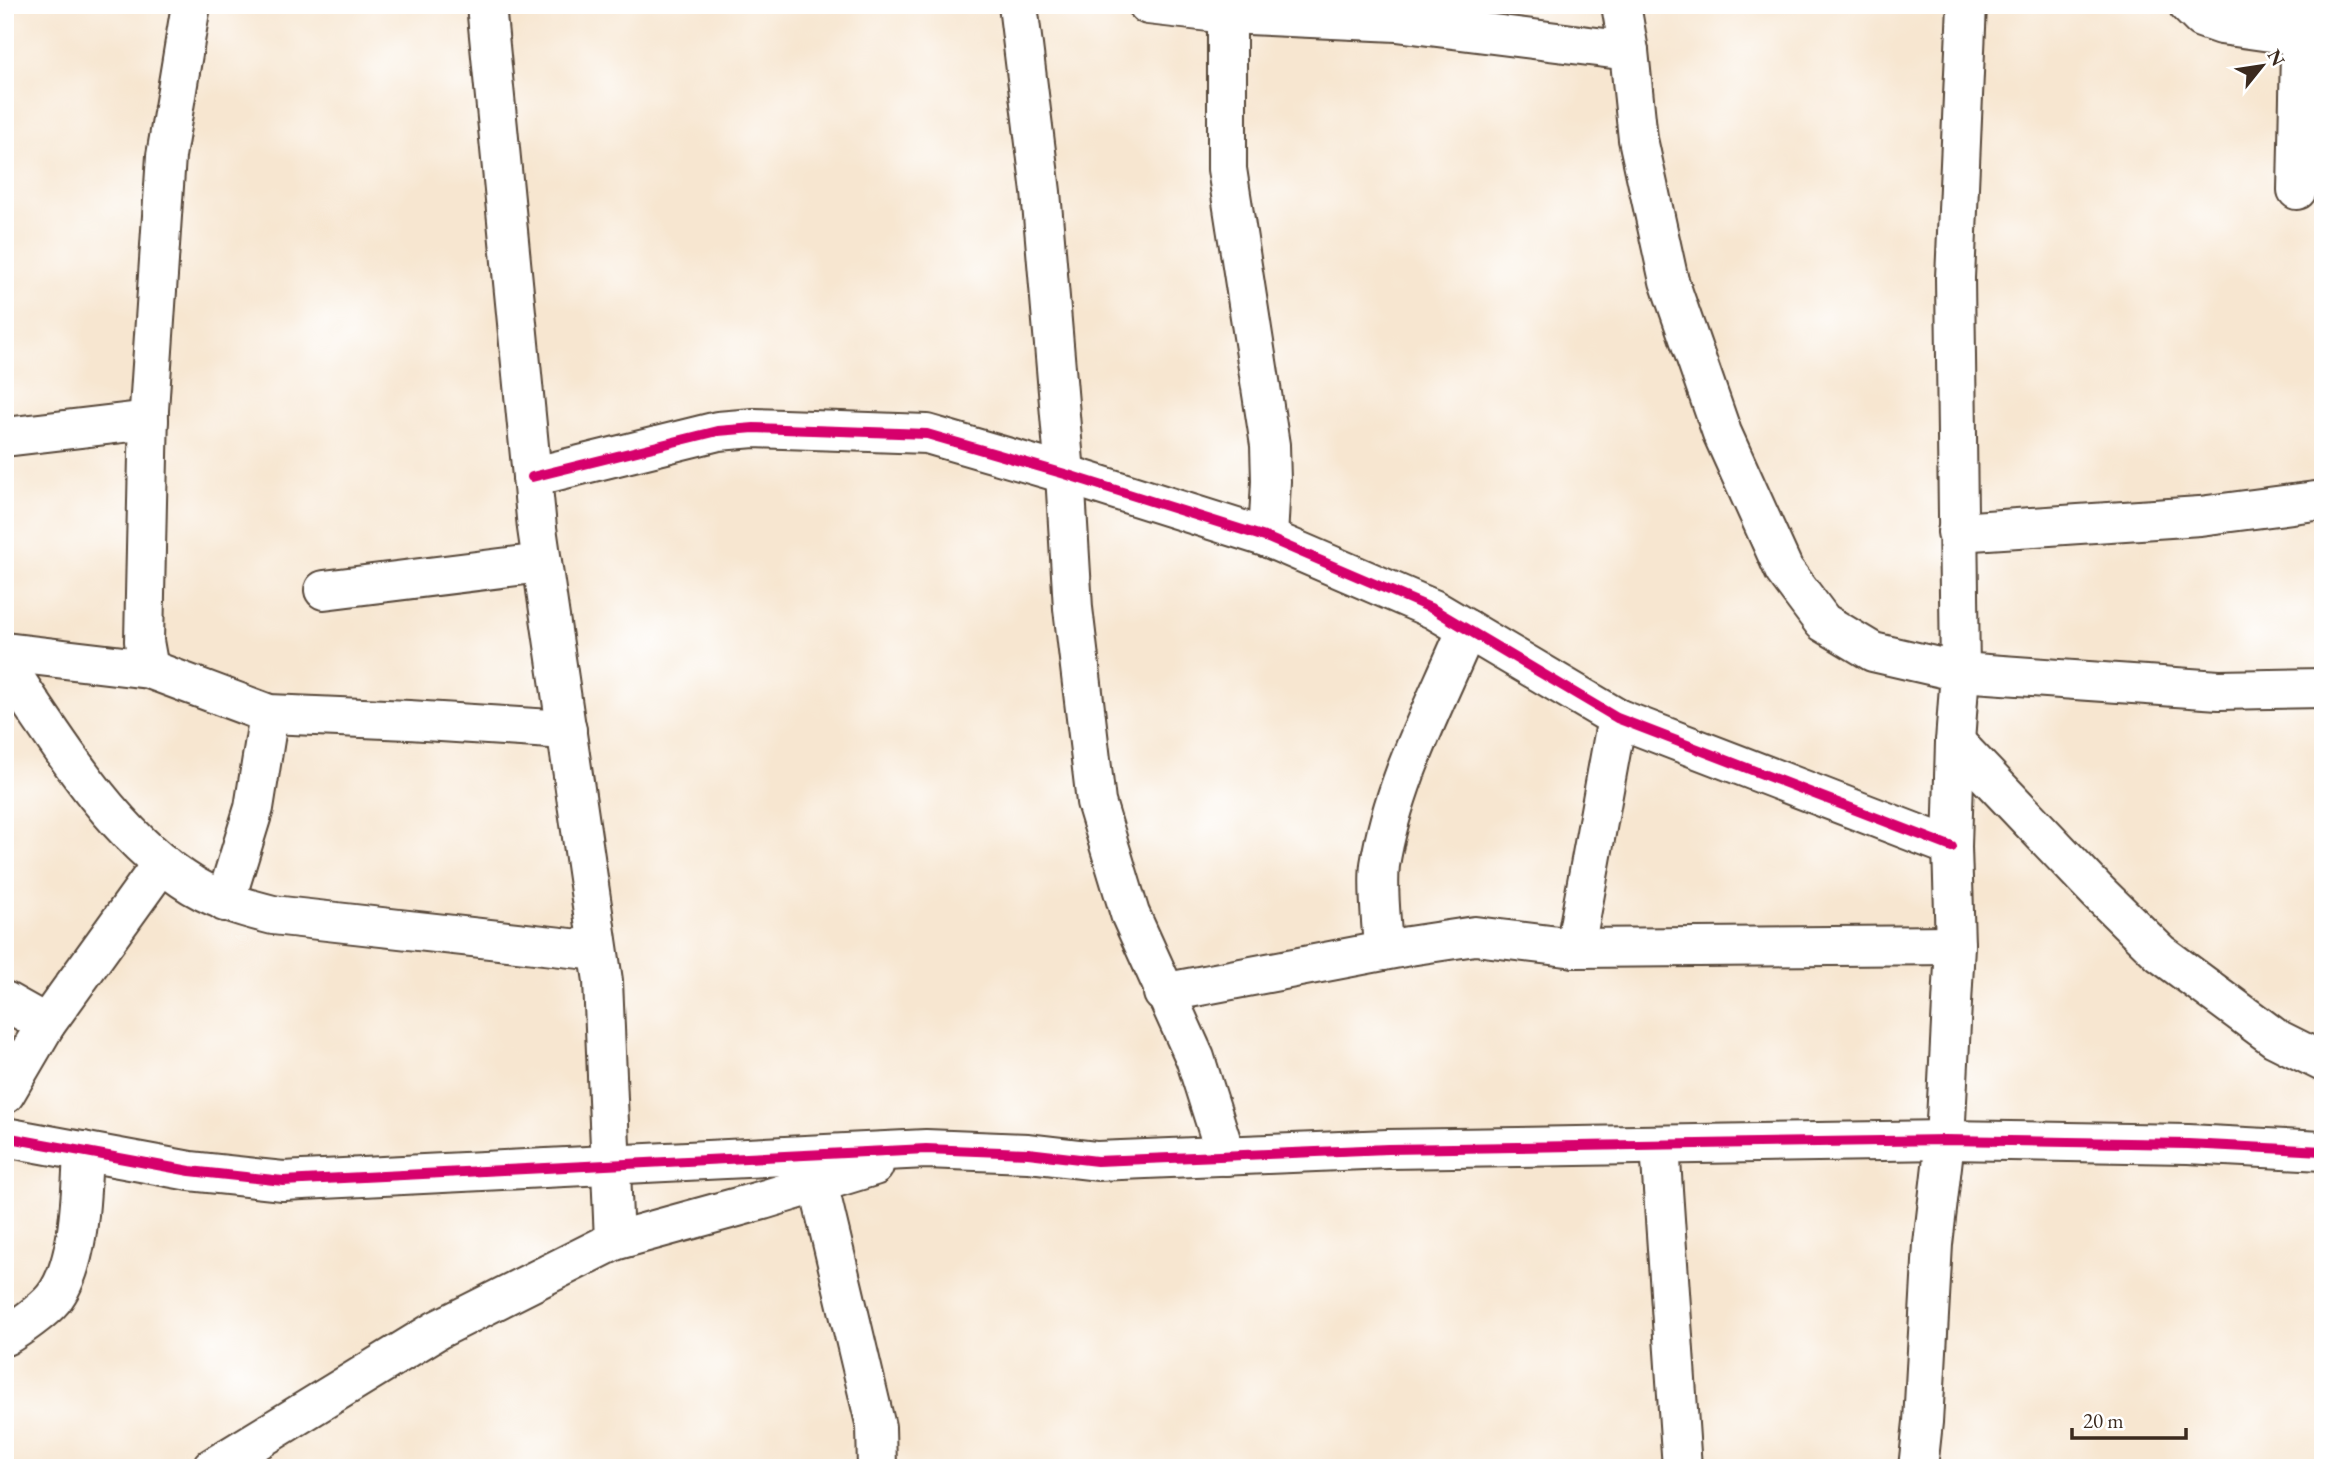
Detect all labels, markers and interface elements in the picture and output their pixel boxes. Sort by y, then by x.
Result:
north arrow [2226,32,2296,102]
text: N [2262,45,2291,71]
scale bar [2072,1396,2186,1440]
text: 20 m [2083,1407,2124,1434]

